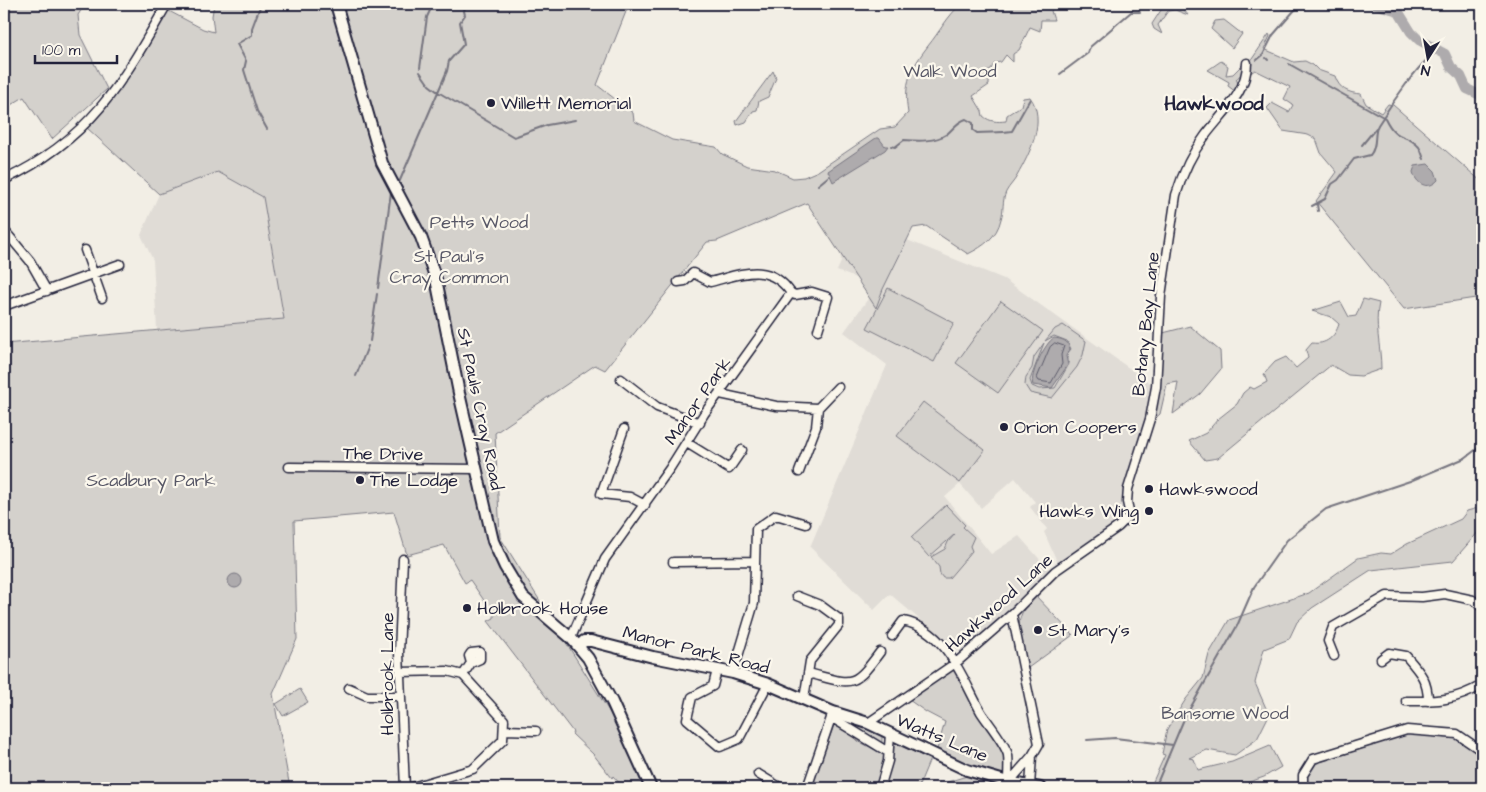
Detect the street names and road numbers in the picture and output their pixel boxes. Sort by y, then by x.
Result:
street label: Botany Bay Lane [1126,250,1167,397]
street label: St Pauls Cray Road [450,326,509,493]
street label: Manor Park [659,352,737,450]
street label: The Drive [343,441,424,467]
street label: Hawkwood Lane [940,548,1059,658]
street label: Holbrook Lane [375,612,400,735]
street label: Manor Park Road [620,620,772,680]
street label: Watts Lane [892,707,992,769]

